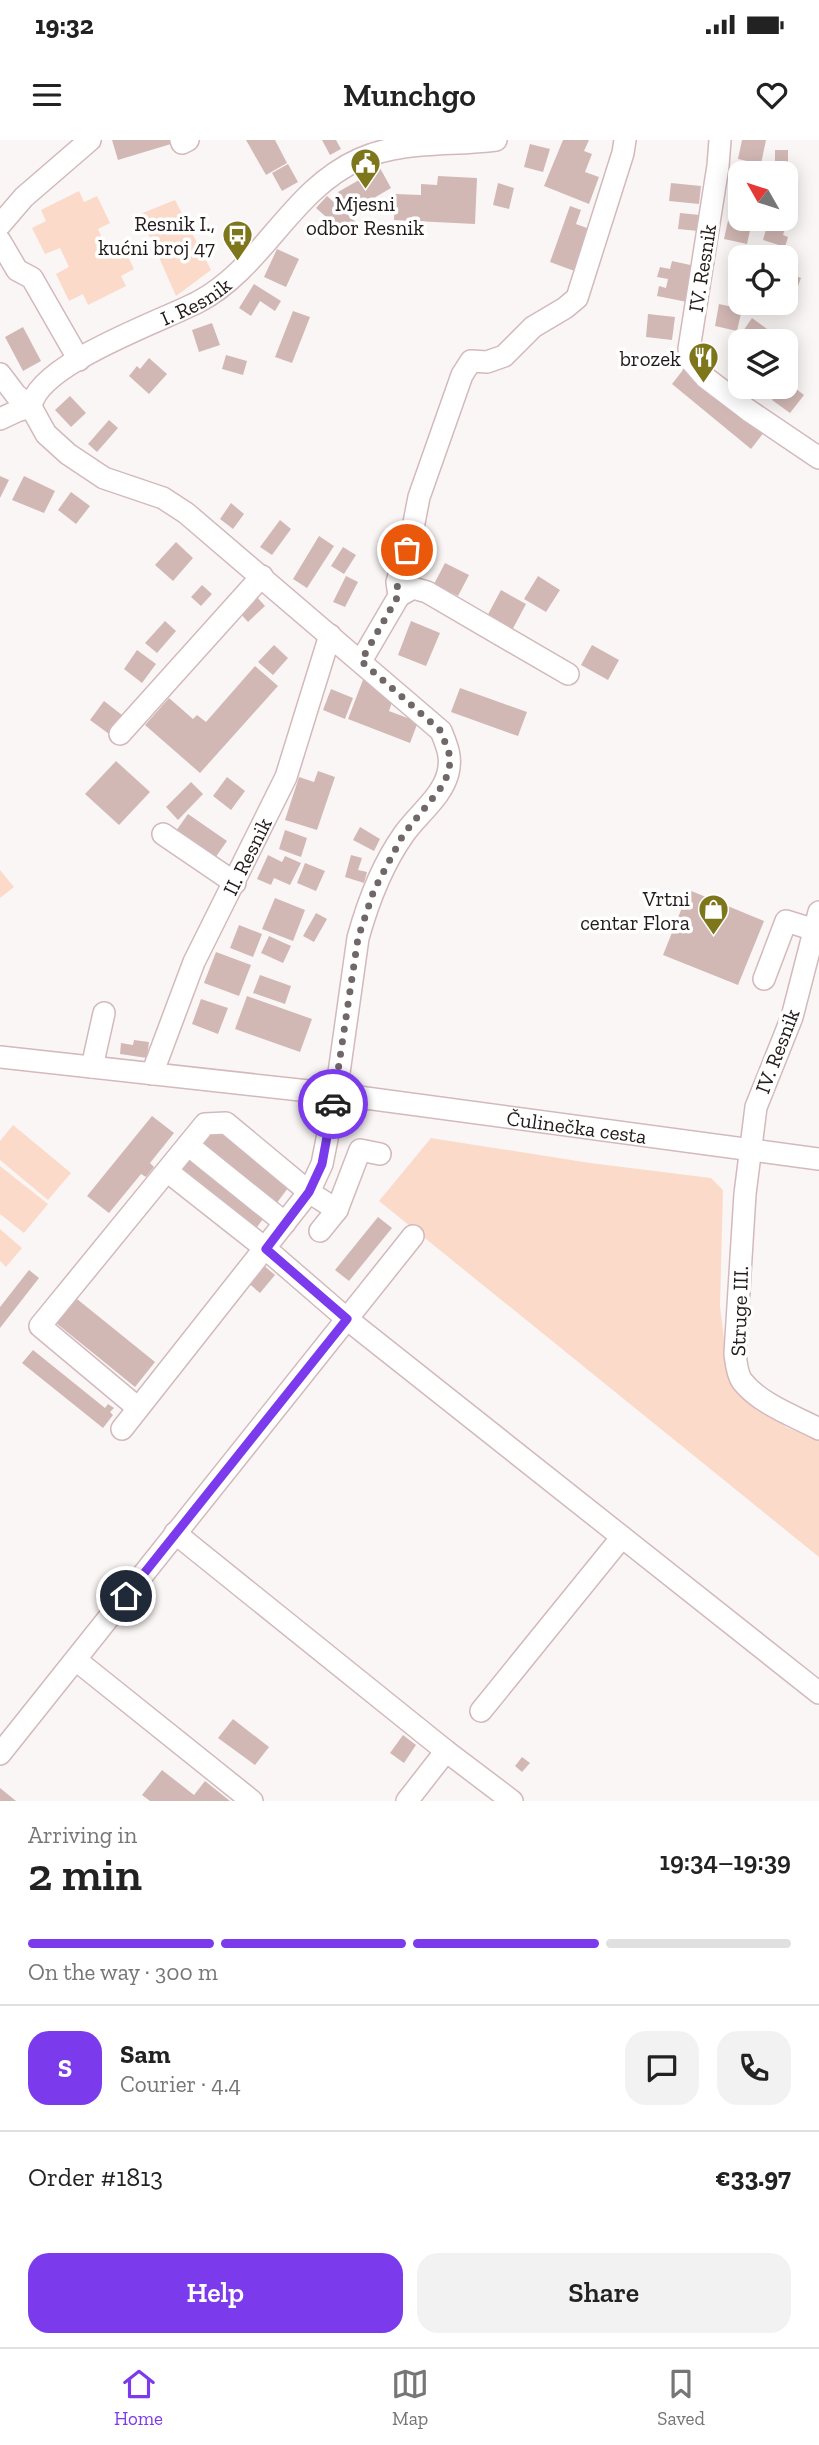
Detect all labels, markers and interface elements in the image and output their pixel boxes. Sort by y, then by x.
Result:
text: 19:32 [35,9,94,41]
icon: menu [28,76,66,114]
text: Munchgo [343,76,476,114]
icon: heart [753,76,791,114]
public building icon: Mjesni odbor Resnik [348,146,382,190]
north arrow [728,161,798,231]
map controls [728,161,798,399]
place label: Mjesni odbor Resnik [306,191,424,240]
place label: Resnik I., kućni broj 47 [98,211,215,261]
bus stop icon: Resnik I., kućni broj 47 [221,218,255,262]
street label: IV. Resnik [683,222,721,314]
button: locate [728,245,798,315]
street label: I. Resnik [157,272,236,330]
button: layers [728,329,798,399]
restaurant icon: brozek [687,341,721,385]
place label: brozek [619,346,681,371]
pin [377,520,437,580]
icon: bag [388,531,426,569]
street label: II. Resnik [217,813,277,899]
place label: Vrtni centar Flora [580,886,690,935]
shop icon: Vrtni centar Flora [696,893,730,937]
street label: IV. Resnik [749,1005,805,1097]
courier [298,1069,368,1139]
icon: car [314,1085,352,1123]
street label: Čulinečka cesta [505,1105,648,1148]
street label: Struge III. [725,1265,753,1357]
pin [96,1566,156,1626]
icon: home [107,1577,145,1615]
text: Arriving in [28,1821,137,1849]
text: 19:34–19:39 [660,1845,791,1877]
text: 2 min [28,1847,142,1902]
text: On the way · 300 m [28,1958,218,1986]
button: chat [625,2031,699,2105]
button: phone [717,2031,791,2105]
text: Sam [120,2038,170,2070]
text: S [58,2052,72,2084]
text: Courier · 4.4 [120,2070,241,2098]
text: Order #1813 [28,2161,163,2193]
text: €33.97 [715,2161,791,2193]
button: Help [28,2253,403,2333]
button: Share [417,2253,791,2333]
tab: Home [114,2365,163,2430]
tab: Map [391,2365,429,2430]
tab: Saved [657,2365,705,2430]

